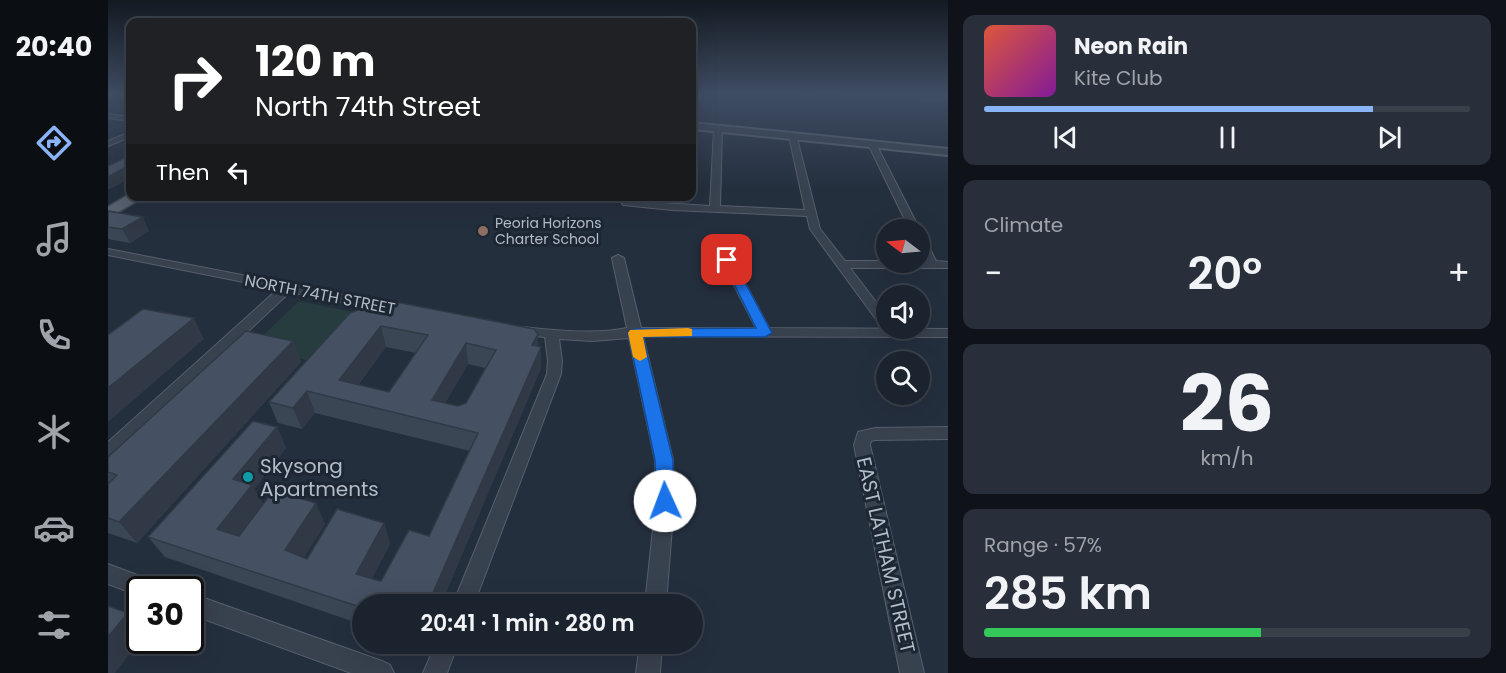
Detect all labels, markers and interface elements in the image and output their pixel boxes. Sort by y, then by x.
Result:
text: 20:40 [16,28,92,65]
text: Neon Rain [1074,31,1188,62]
text: 120 m [255,32,376,91]
icon: right [156,42,234,120]
text: Kite Club [1074,64,1163,92]
text: North 74th Street [255,88,481,125]
icon: previous [1049,121,1082,154]
icon: pause [1211,121,1244,154]
icon: next [1373,121,1406,154]
icon: directions [33,122,75,164]
icon: left [222,156,255,189]
text: Then [156,157,210,188]
text: Climate [984,211,1063,239]
place label: Peoria Horizons Charter School [495,213,602,249]
icon: music [33,218,75,260]
north arrow [876,219,930,273]
map controls [876,219,930,405]
marker: Peoria Horizons Charter School [476,224,490,238]
pin [701,234,752,285]
text: 20° [1187,242,1262,305]
icon: arrive [710,243,743,276]
text: − [984,250,1002,297]
text: + [1447,250,1470,297]
street label: NORTH 74TH STREET [243,269,398,320]
button: sound [876,285,930,339]
icon: phone [33,314,75,356]
text: 26 [1180,349,1274,458]
button: search [876,351,930,405]
icon: climate [33,411,75,453]
text: km/h [1200,444,1254,472]
place label: Skysong Apartments [260,452,379,503]
street label: EAST LATHAM STREET [850,454,922,656]
position arrow [633,469,697,533]
marker: Skysong Apartments [241,470,255,484]
icon: car [33,507,75,549]
text: Range · 57% [984,531,1102,559]
text: 285 km [984,562,1152,625]
speed limit sign: 30 [126,576,204,654]
icon: filters [33,604,75,646]
text: 20:41 · 1 min · 280 m [420,608,635,639]

